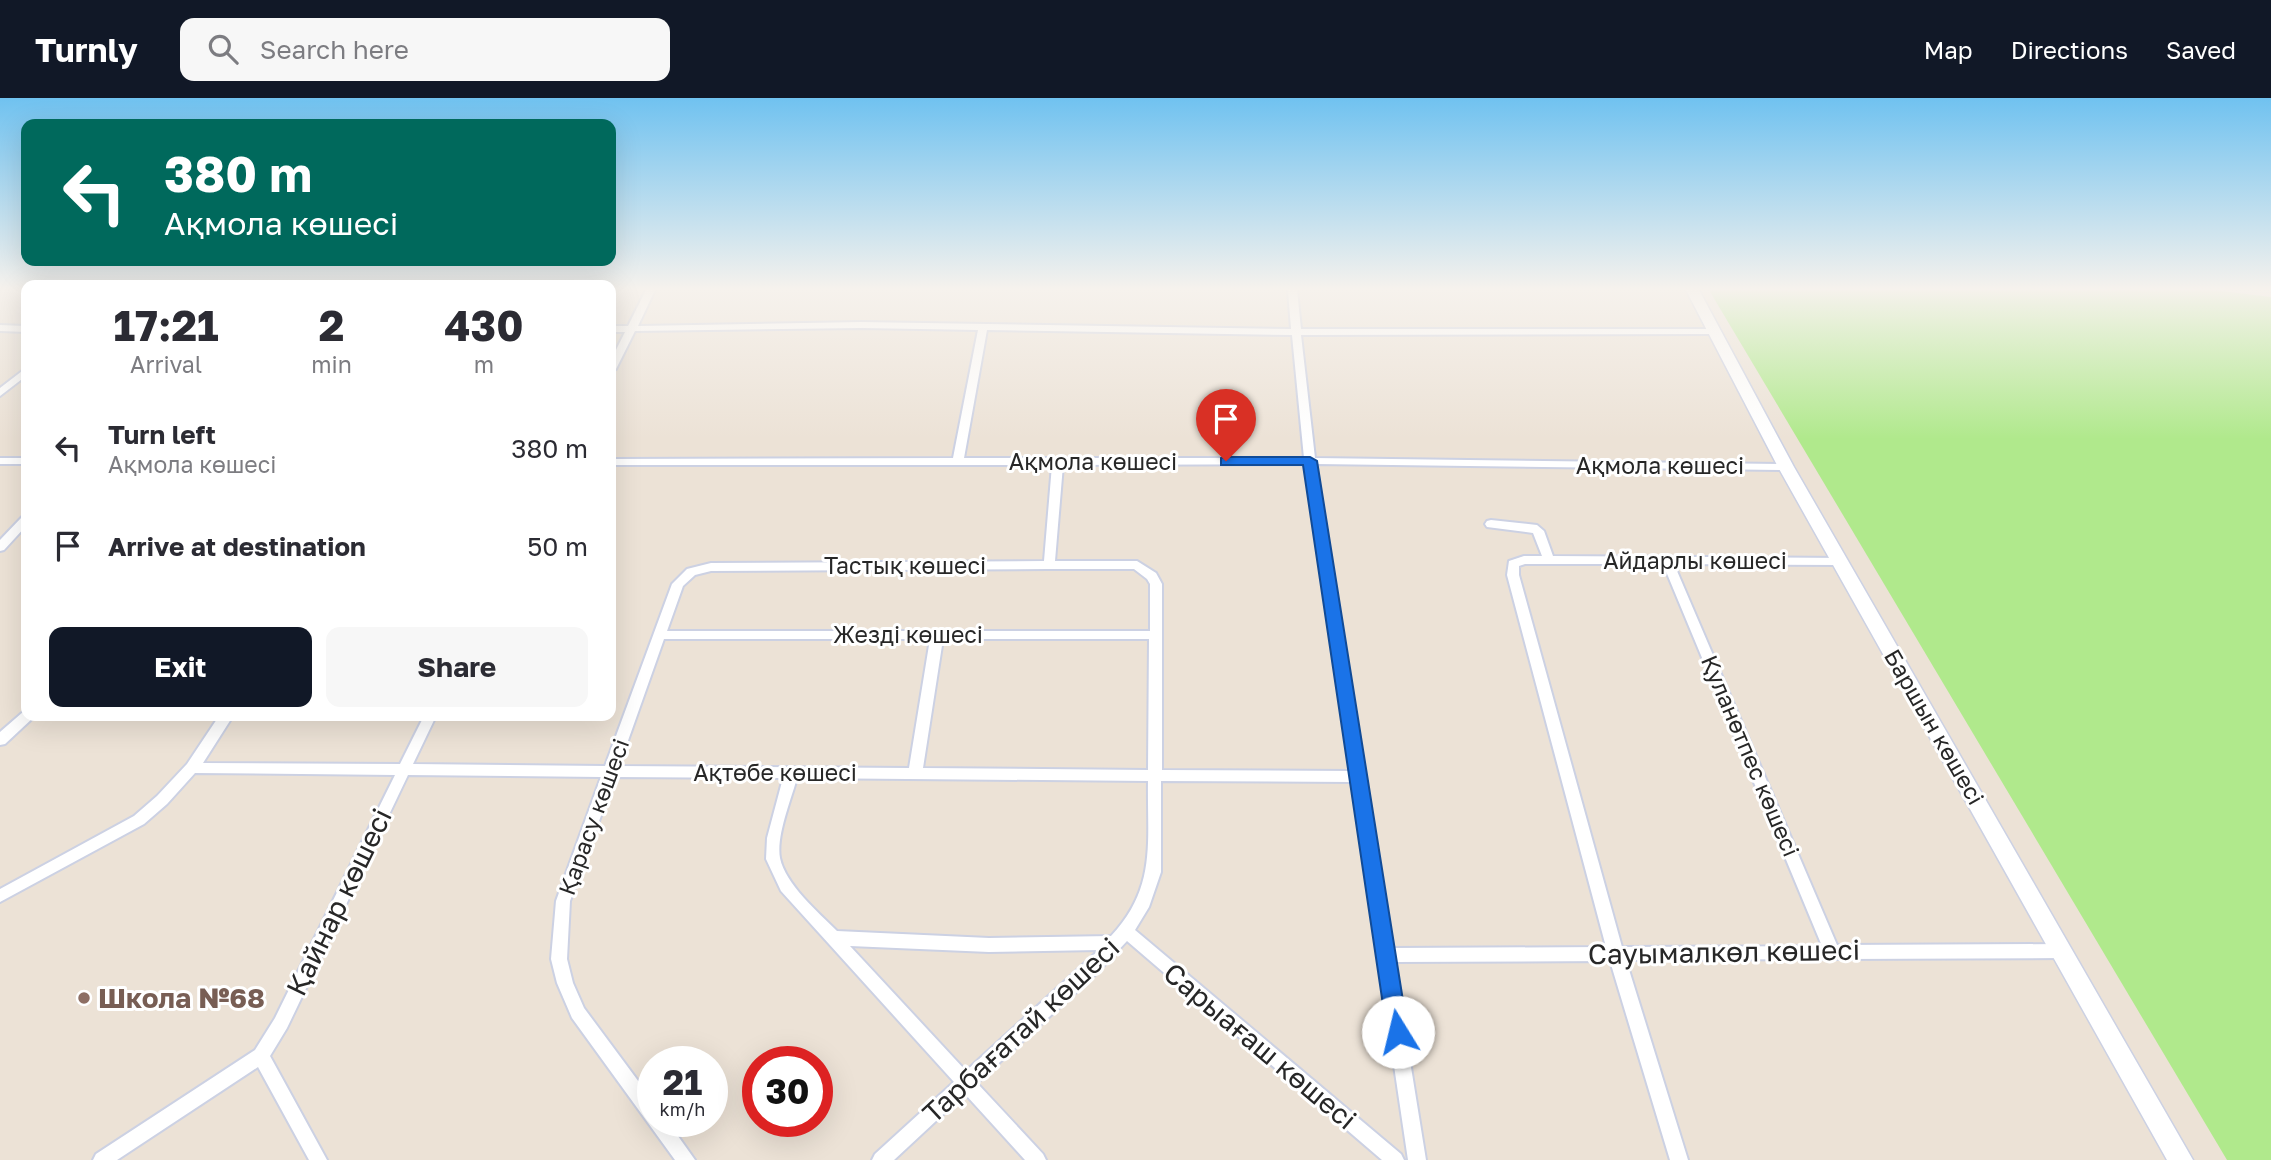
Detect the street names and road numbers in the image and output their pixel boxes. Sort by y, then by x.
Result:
street label: Ақмола көшесі [1009,447,1177,475]
street label: Ақмола көшесі [1576,451,1744,479]
street label: Айдарлы көшесі [1603,546,1787,574]
street label: Тастық көшесі [824,551,986,579]
street label: Жезді көшесі [833,620,983,648]
street label: Баршын көшесі [1879,644,1991,809]
street label: Қуланөтпес көшесі [1696,651,1806,860]
street label: Қарасу көшесі [552,735,634,899]
street label: Ақтөбе көшесі [693,758,857,786]
street label: Қайнар көшесі [279,803,398,1001]
street label: Тарбағатай көшесі [916,930,1126,1129]
street label: Сауымалкөл көшесі [1588,933,1860,970]
street label: Сарыағаш көшесі [1157,955,1363,1136]

